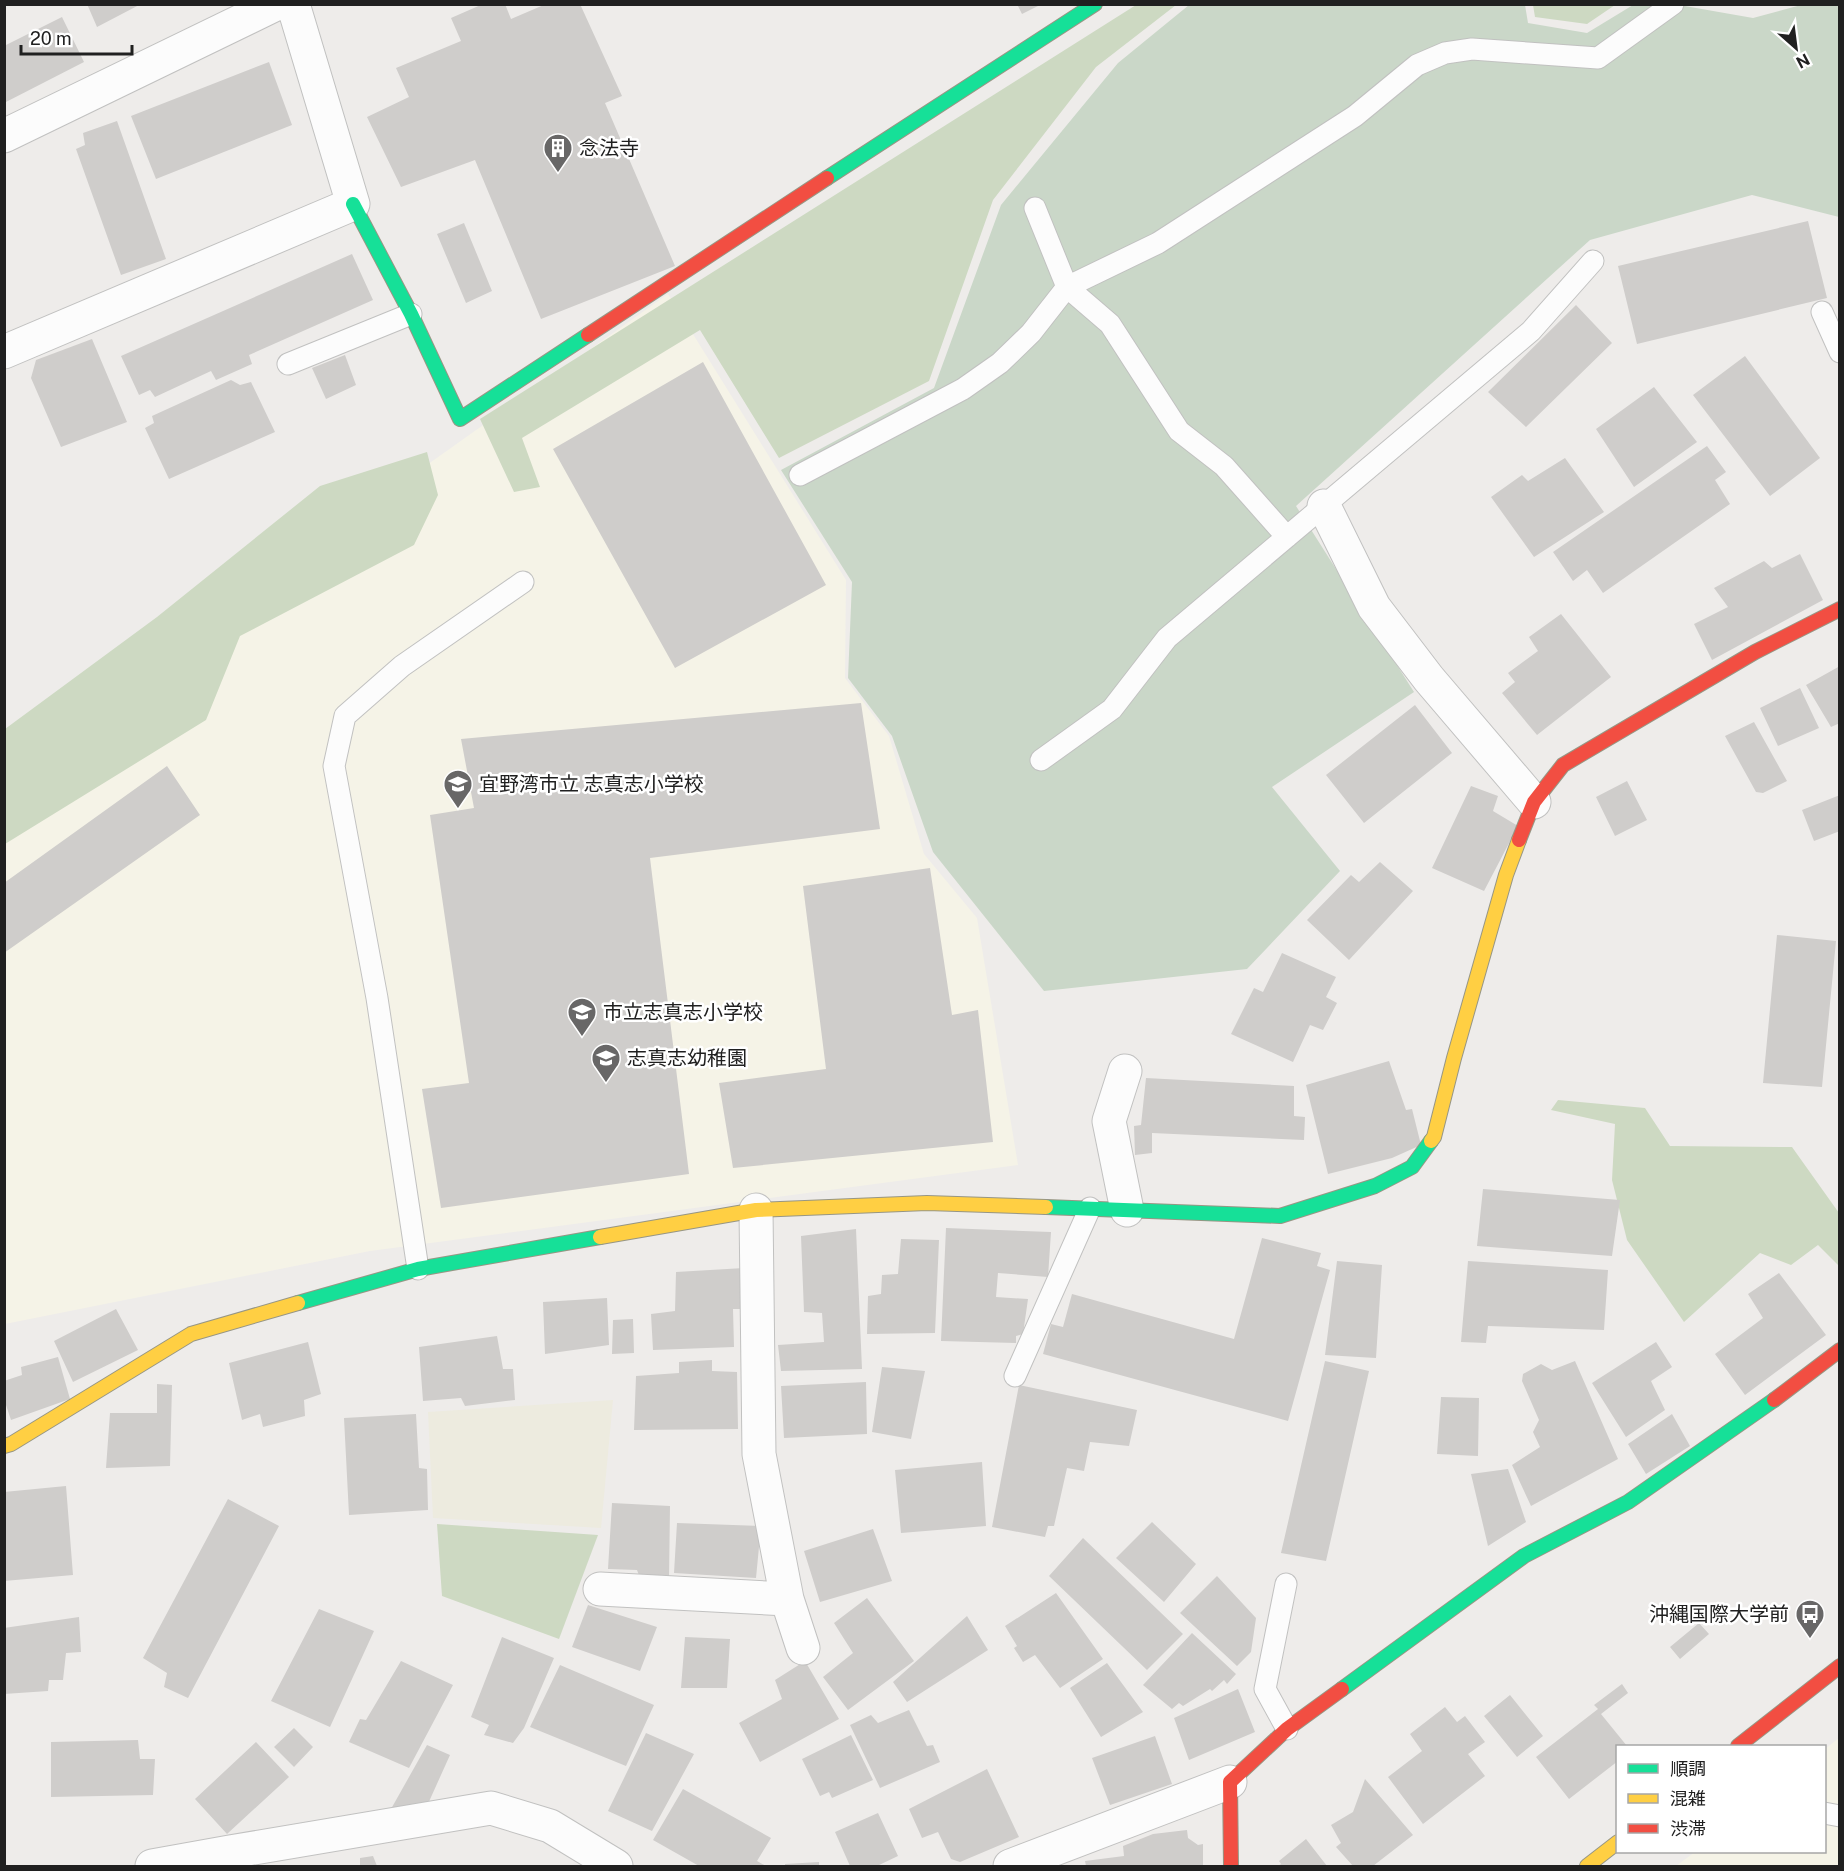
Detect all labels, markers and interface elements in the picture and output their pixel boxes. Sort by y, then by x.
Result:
scale bar [21,18,132,56]
north arrow [1766,18,1826,78]
text: 20 m [30,28,72,49]
text: N [1793,49,1813,72]
building icon: 念法寺 [542,132,574,174]
place label: 念法寺 [579,136,639,160]
school or university icon: 宜野湾市立 志真志小学校 [442,768,474,810]
place label: 宜野湾市立 志真志小学校 [479,772,704,796]
school or university icon: 市立志真志小学校 [566,996,598,1038]
place label: 市立志真志小学校 [603,1000,763,1024]
school or university icon: 志真志幼稚園 [590,1042,622,1084]
place label: 志真志幼稚園 [627,1046,747,1070]
bus stop icon: 沖縄国際大学前 [1794,1598,1826,1640]
place label: 沖縄国際大学前 [1649,1602,1789,1626]
legend [1616,1745,1826,1853]
text: 順調 [1670,1758,1706,1779]
text: 混雑 [1670,1788,1706,1809]
text: 渋滞 [1670,1818,1706,1839]

